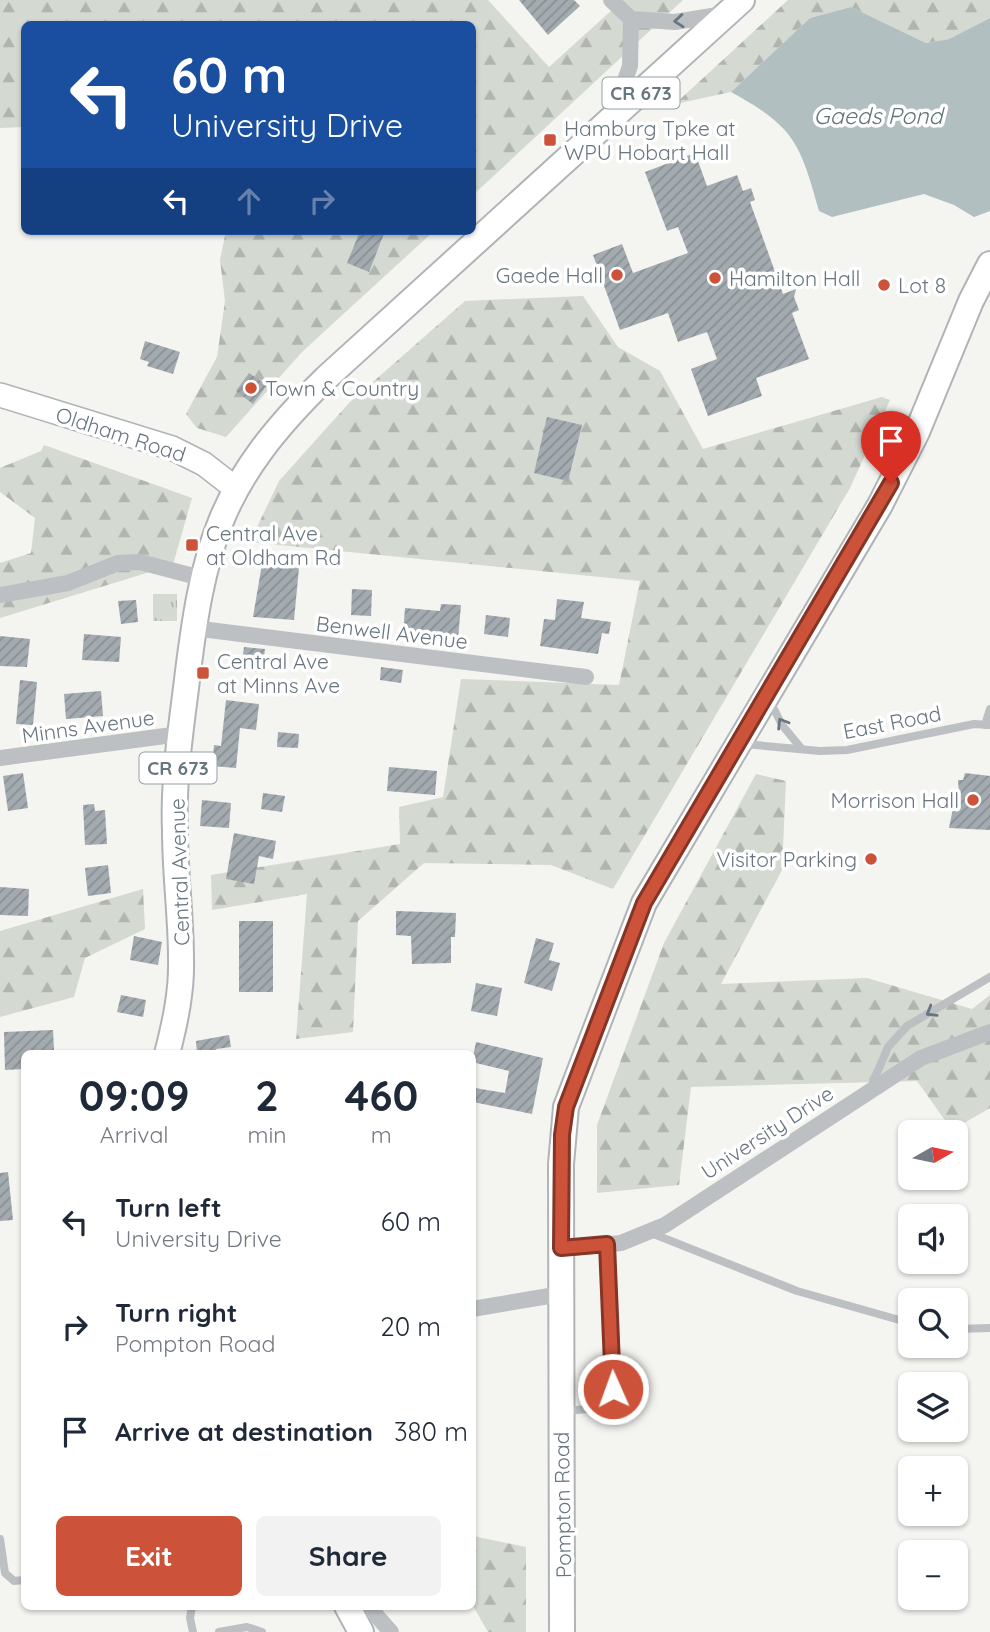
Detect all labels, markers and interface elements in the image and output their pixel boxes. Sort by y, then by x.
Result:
one-way arrow [673,13,684,28]
text: 60 m [171,44,287,105]
icon: left [56,49,147,140]
road number: CR 673 [602,78,680,108]
water label: Gaeds Pond [814,101,945,130]
text: University Drive [171,105,403,145]
place label: Hamburg Tpke at WPU Hobart Hall [564,115,736,165]
marker: Hamburg Tpke at WPU Hobart Hall [542,132,558,148]
icon: left [157,182,195,220]
icon: ahead [230,182,268,220]
icon: right [303,182,341,220]
place label: Gaede Hall [496,262,603,288]
place label: Hamilton Hall [729,265,860,291]
marker: Gaede Hall [609,267,625,283]
marker: Hamilton Hall [707,270,723,286]
place label: Lot 8 [898,272,946,298]
marker: Lot 8 [876,277,892,293]
place label: Town & Country [265,375,419,401]
marker: Town & Country [243,380,259,396]
street label: Oldham Road [53,401,189,467]
pin [861,411,921,483]
icon: arrive [872,422,910,460]
place label: Central Ave at Oldham Rd [206,520,341,570]
marker: Central Ave at Oldham Rd [184,537,200,553]
street label: Benwell Avenue [315,610,469,654]
place label: Central Ave at Minns Ave [217,648,340,698]
marker: Central Ave at Minns Ave [195,665,211,681]
street label: East Road [841,700,943,744]
street label: Minns Avenue [20,704,156,748]
one-way arrow [778,718,791,731]
road number: CR 673 [140,752,216,783]
place label: Morrison Hall [830,787,959,813]
marker: Morrison Hall [965,792,981,808]
street label: Central Avenue [163,798,195,946]
place label: Visitor Parking [716,846,857,872]
marker: Visitor Parking [863,851,879,867]
one-way arrow [926,1004,939,1017]
text: 09:09 [79,1069,190,1122]
text: 2 [255,1069,279,1122]
text: 460 [344,1069,418,1122]
street label: University Drive [696,1080,838,1184]
text: Arrival [100,1120,169,1149]
text: min [247,1120,287,1149]
text: m [371,1120,392,1149]
north arrow [898,1120,968,1190]
map controls [898,1120,968,1610]
text: Turn left [115,1191,222,1224]
icon: left [56,1203,94,1241]
button: sound [898,1204,968,1274]
text: 60 m [381,1205,441,1238]
text: University Drive [115,1224,282,1253]
button: search [898,1288,968,1358]
text: Turn right [115,1296,237,1329]
icon: right [56,1308,94,1346]
text: 20 m [380,1310,441,1343]
text: Pompton Road [115,1329,276,1358]
position arrow [576,1352,650,1426]
button: layers [898,1372,968,1442]
icon: arrive [56,1413,94,1451]
text: Arrive at destination [115,1415,373,1448]
text: 380 m [394,1415,468,1448]
street label: Pompton Road [548,1432,576,1578]
button: + [898,1456,968,1526]
button: Exit [56,1516,242,1596]
button: Share [256,1516,441,1596]
button: − [898,1540,968,1610]

